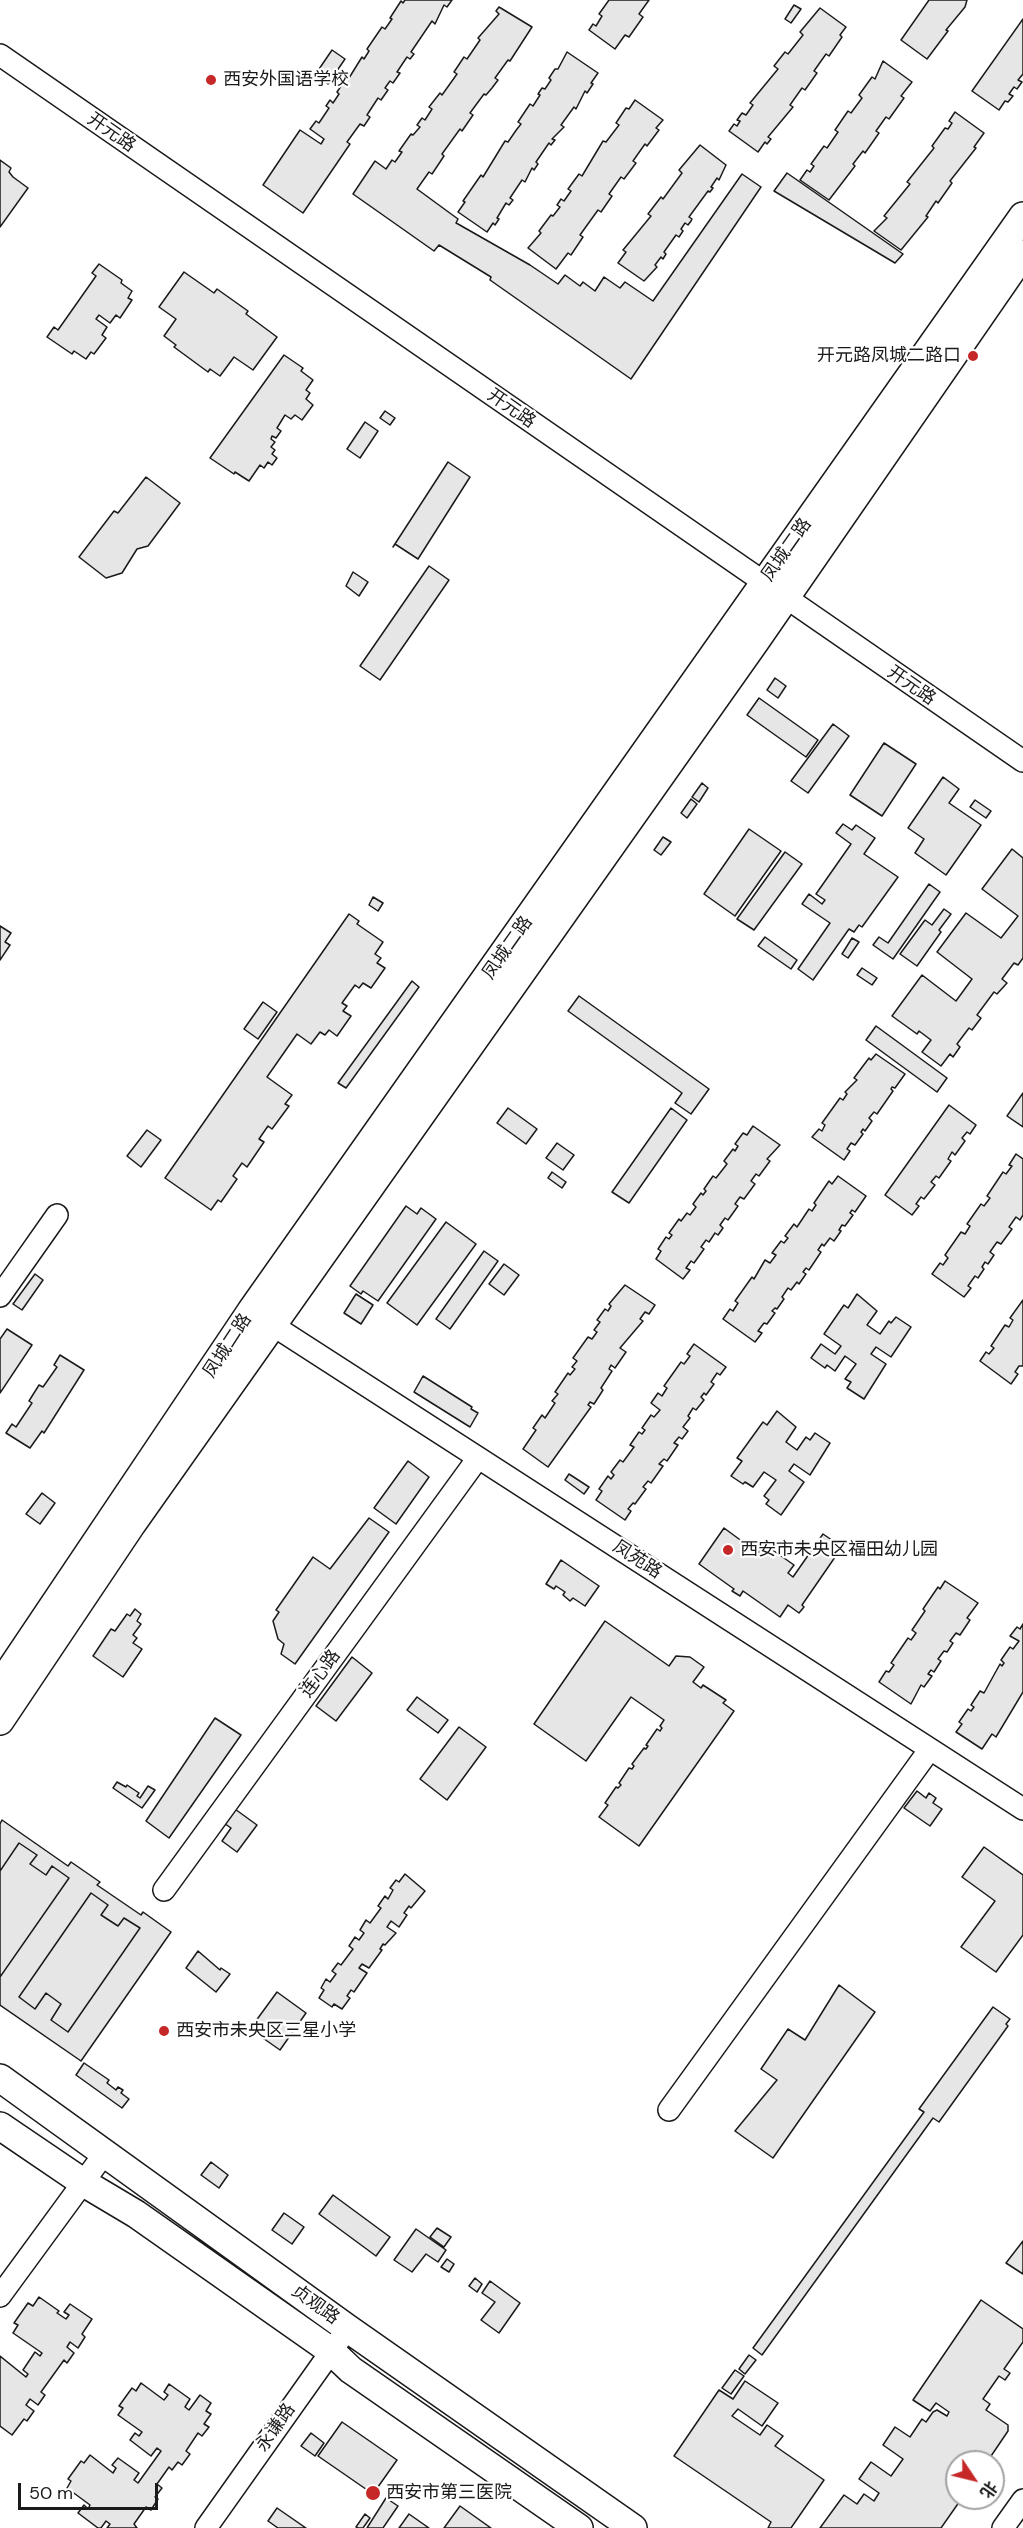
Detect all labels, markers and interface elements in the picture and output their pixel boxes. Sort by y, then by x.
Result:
place label: 西安外国语学校 [223,69,349,91]
marker: 西安外国语学校 [204,73,218,87]
street label: 开元路 [83,109,139,157]
place label: 开元路凤城二路口 [817,345,961,367]
marker: 开元路凤城二路口 [966,349,980,363]
street label: 开元路 [483,385,539,433]
street label: 凤城二路 [758,514,816,586]
street label: 开元路 [883,662,939,710]
street label: 凤城二路 [479,912,537,984]
street label: 凤城二路 [199,1310,257,1382]
street label: 凤苑路 [608,1536,666,1584]
place label: 西安市未央区福田幼儿园 [740,1539,938,1561]
marker: 西安市未央区福田幼儿园 [721,1543,735,1557]
street label: 连心路 [296,1646,346,1702]
place label: 西安市未央区三星小学 [176,2020,356,2042]
marker: 西安市未央区三星小学 [157,2024,171,2038]
street label: 贞观路 [287,2280,343,2330]
street label: 永谦路 [252,2400,300,2456]
north arrow [945,2450,1005,2510]
scale bar [21,2471,160,2509]
text: 北 [975,2477,1002,2502]
text: 50 m [29,2481,73,2505]
place label: 西安市第三医院 [386,2482,512,2504]
marker: 西安市第三医院 [364,2484,382,2502]

